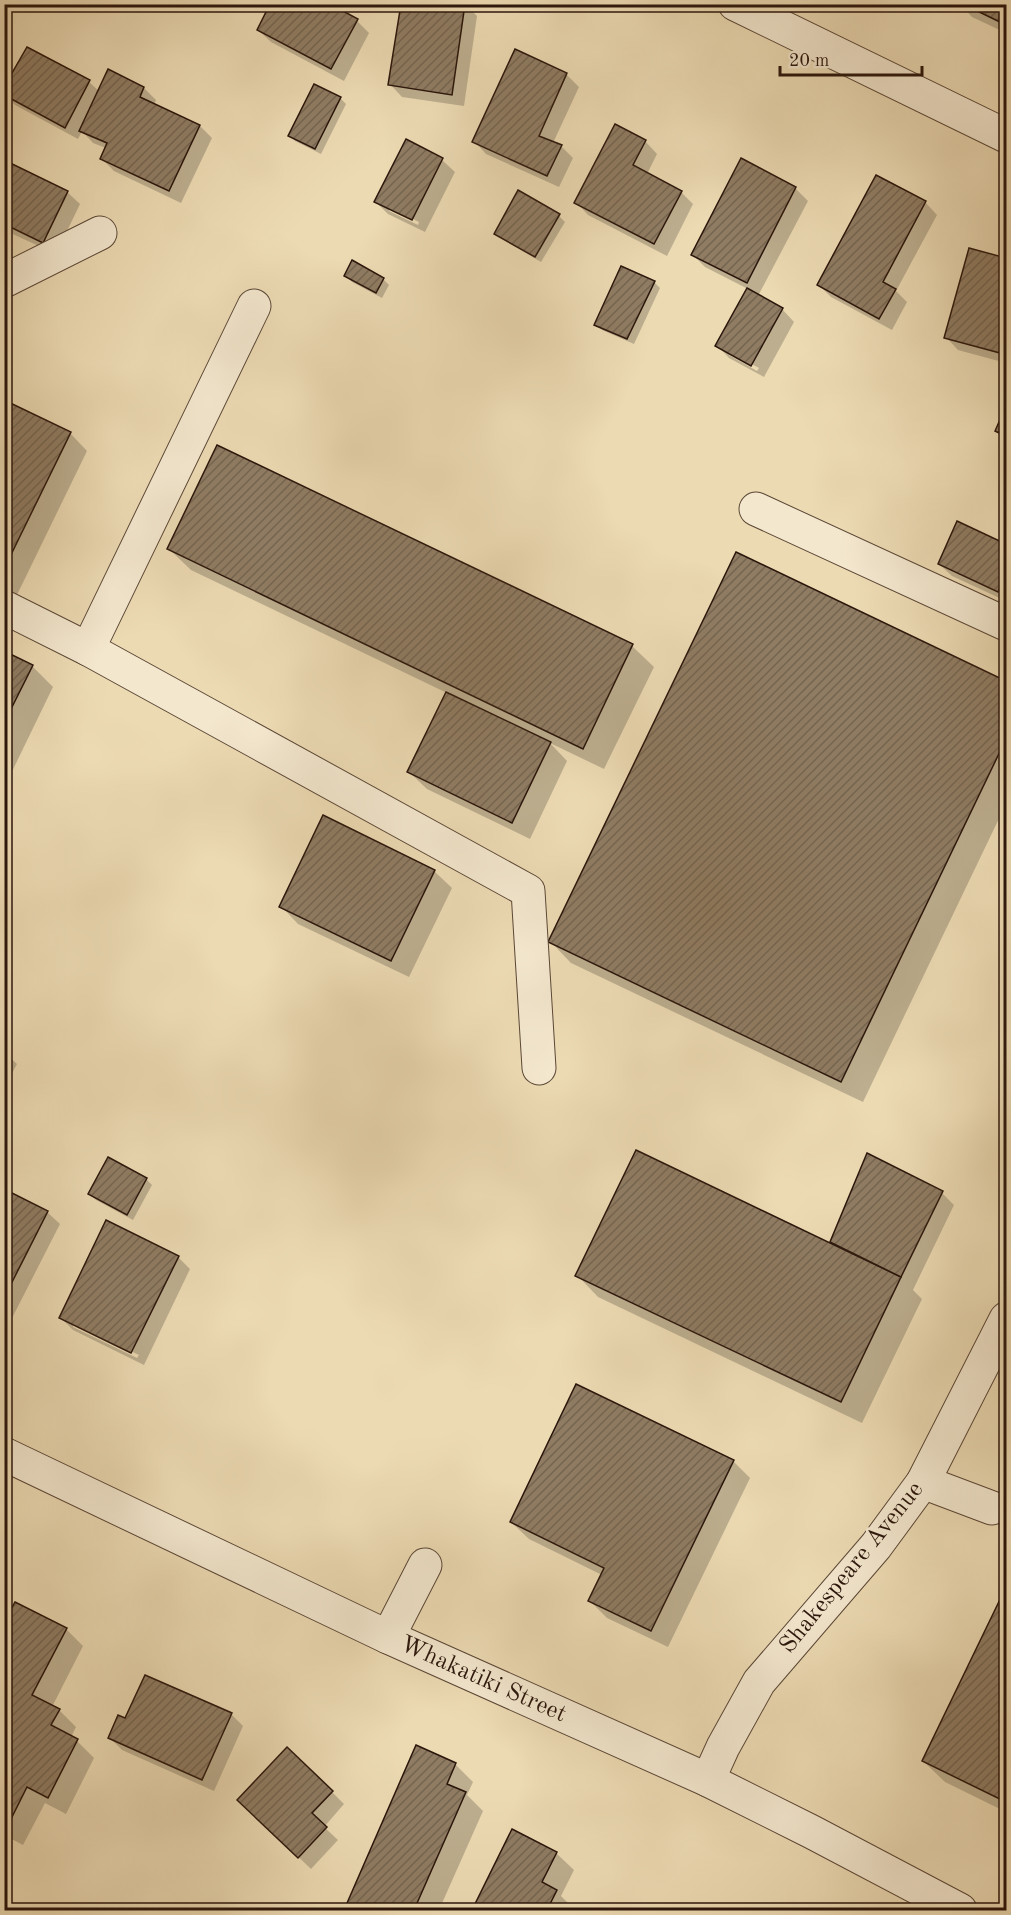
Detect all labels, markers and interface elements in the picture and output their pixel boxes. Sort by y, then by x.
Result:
scale bar [780,39,922,77]
text: 20 m [789,52,829,70]
street label: Shakespeare Avenue [776,1478,928,1658]
street label: Whakatiki Street [396,1633,570,1727]

